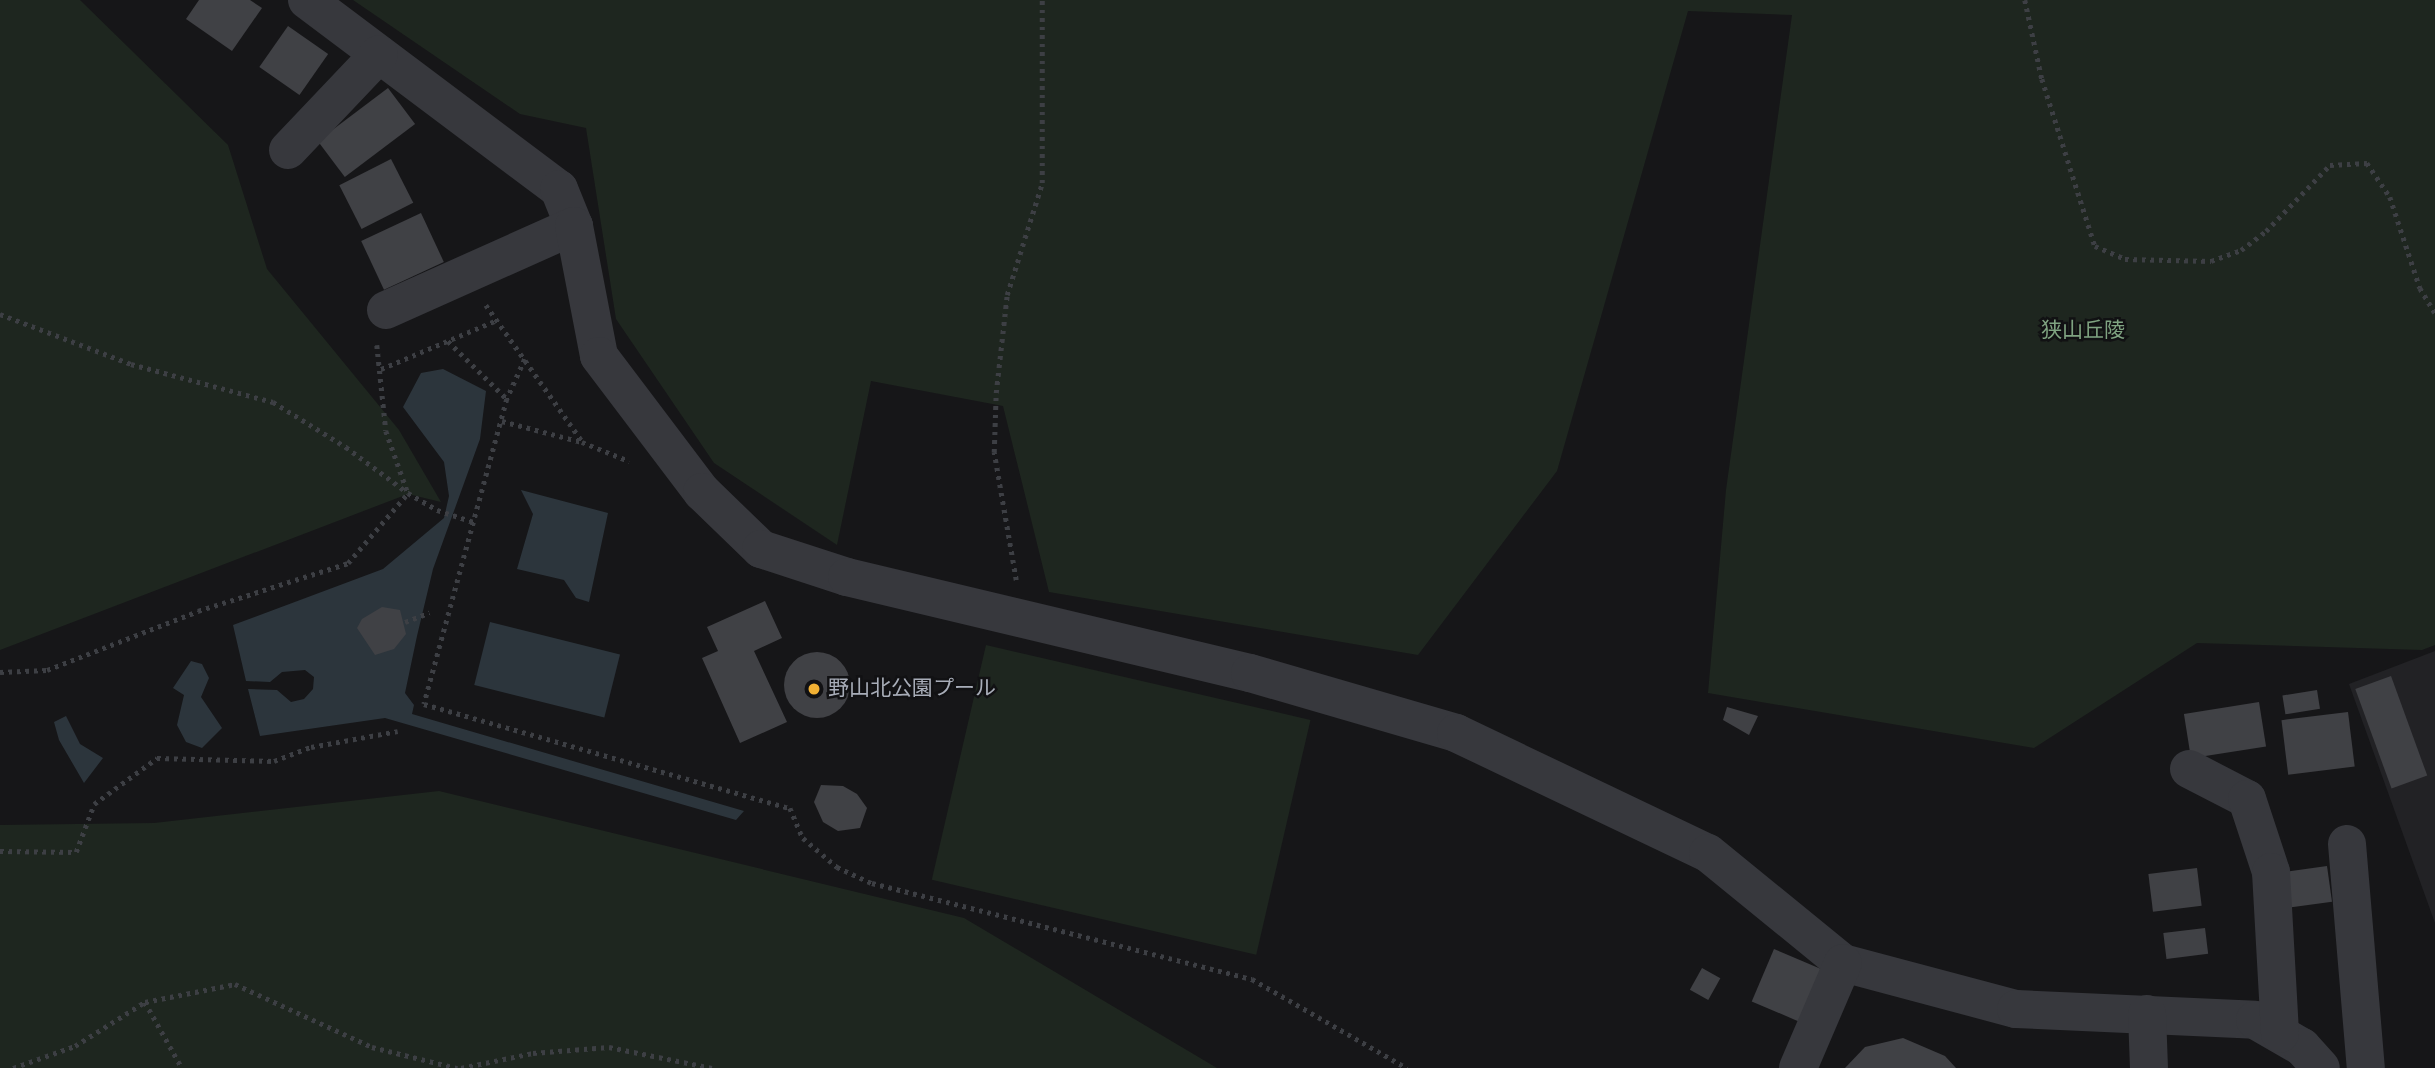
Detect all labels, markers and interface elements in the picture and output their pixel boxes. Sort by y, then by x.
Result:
park label: 狭山丘陵 [2041,318,2125,344]
place label: 野山北公園プール [828,676,996,702]
marker: 野山北公園プール [806,681,822,697]

